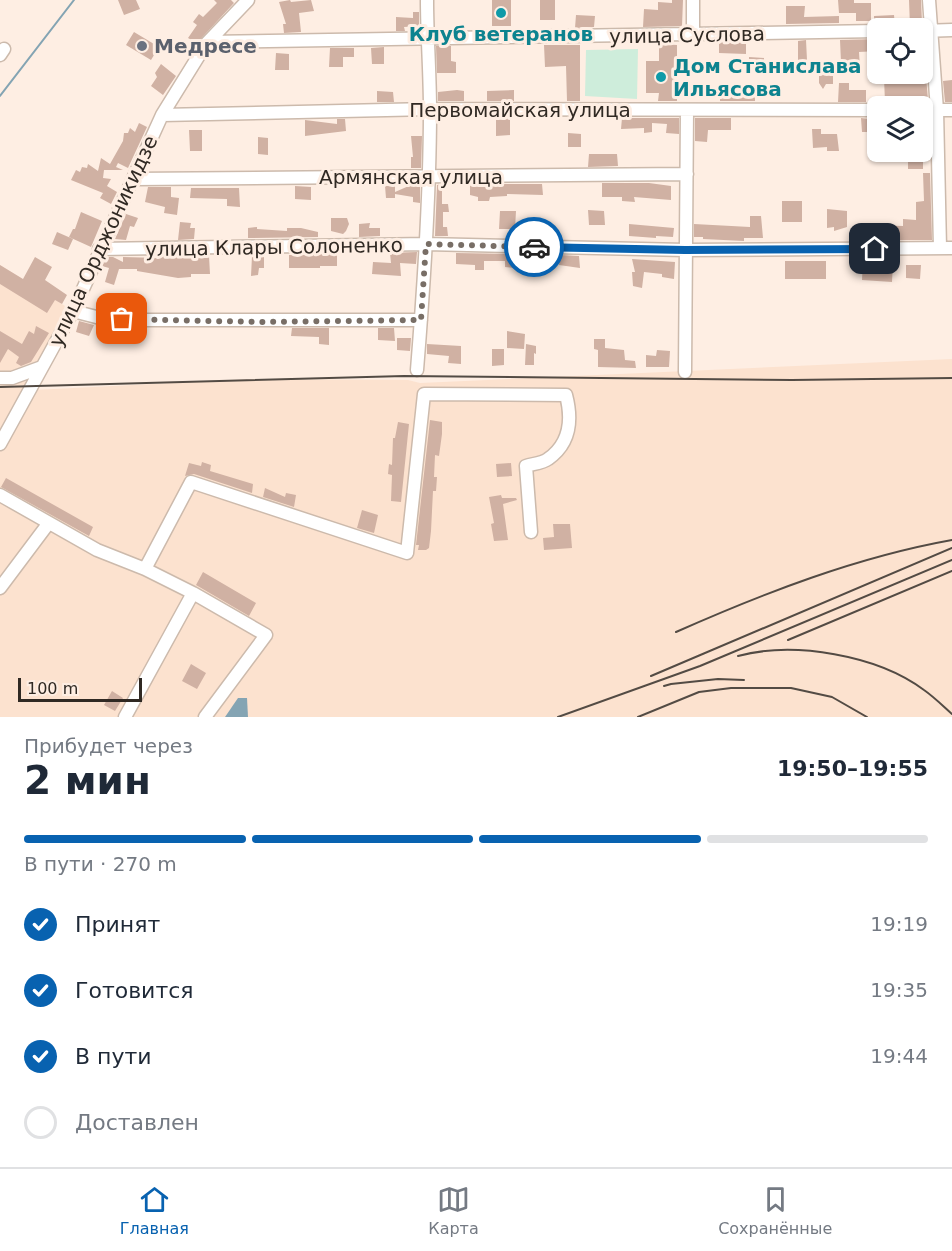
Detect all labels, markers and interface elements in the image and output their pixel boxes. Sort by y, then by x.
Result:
marker: Клуб ветеранов [494,6,508,20]
map controls [867,18,933,162]
button: locate [867,18,933,84]
place label: Клуб ветеранов [409,22,593,46]
street label: улица Суслова [609,22,765,48]
place label: Медресе [154,34,257,58]
marker: Медресе [135,39,149,53]
place label: Дом Станислава Ильясова [673,54,862,101]
marker: Дом Станислава Ильясова [654,70,668,84]
button: layers [867,96,933,162]
street label: Первомайская улица [409,98,631,122]
street label: улица Орджоникидзе [43,132,163,350]
street label: Армянская улица [319,165,503,189]
courier [504,217,564,277]
pin [849,223,900,274]
icon: car [518,231,551,264]
icon: home [858,232,891,265]
street label: улица Клары Солоненко [145,233,403,261]
pin [96,293,147,344]
icon: bag [105,302,138,335]
scale bar [18,675,142,702]
text: 100 m [27,679,78,698]
text: Прибудет через [24,734,193,758]
text: 19:50–19:55 [777,756,928,781]
text: 2 мин [24,758,151,803]
text: В пути · 270 m [24,852,177,876]
icon: check [24,908,57,941]
text: Принят [75,912,160,937]
text: 19:19 [870,912,928,936]
icon: check [24,974,57,1007]
text: Готовится [75,978,194,1003]
text: 19:35 [870,978,928,1002]
icon: check [24,1040,57,1073]
text: В пути [75,1044,152,1069]
text: 19:44 [870,1044,928,1068]
text: Доставлен [75,1110,199,1135]
tab: Главная [120,1183,189,1238]
tab: Карта [428,1183,479,1238]
tab: Сохранённые [718,1183,832,1238]

